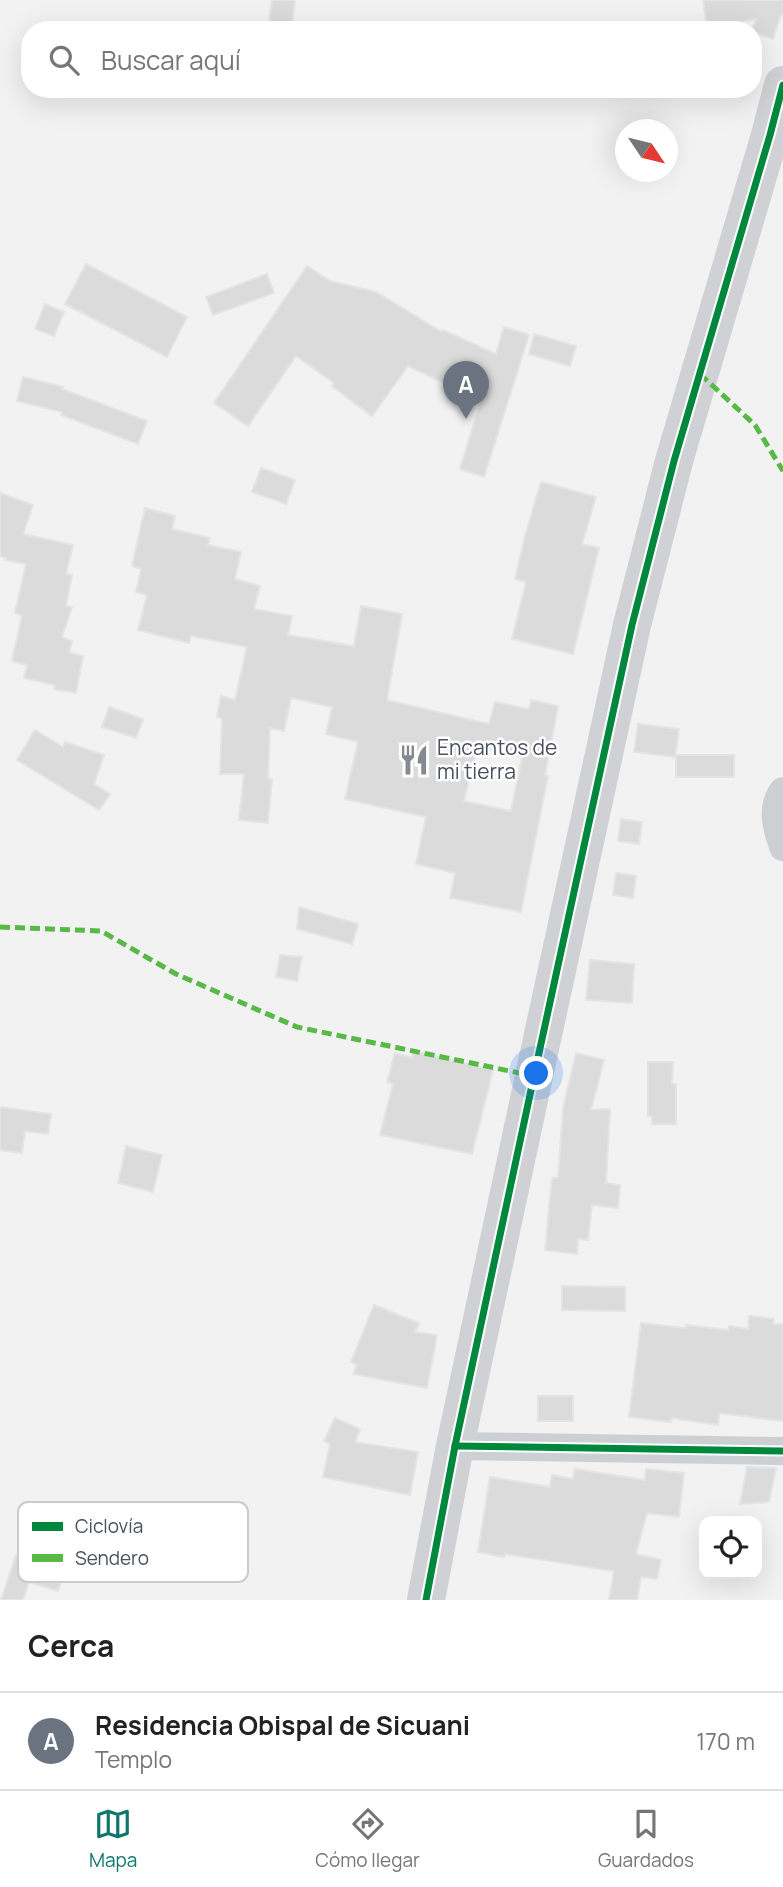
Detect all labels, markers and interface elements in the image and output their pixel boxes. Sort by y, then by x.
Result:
search box [21,21,762,98]
icon: search [45,41,83,79]
text: Buscar aquí [101,42,241,78]
north arrow [615,119,678,182]
pin: A [443,361,489,419]
place label: Encantos de mi tierra [437,733,557,785]
restaurant icon: Encantos de mi tierra [397,743,431,777]
your location [519,1056,553,1090]
legend [18,1502,248,1582]
text: Ciclovía [75,1513,143,1539]
map controls [699,1516,762,1579]
button: locate [699,1516,762,1579]
text: Sendero [75,1545,149,1571]
text: Cerca [28,1625,114,1666]
text: Residencia Obispal de Sicuani [95,1707,470,1743]
text: A [43,1725,59,1757]
text: 170 m [696,1725,755,1757]
text: Templo [95,1743,172,1775]
tab: Mapa [89,1805,137,1873]
tab: Cómo llegar [315,1805,420,1873]
tab: Guardados [598,1805,694,1873]

